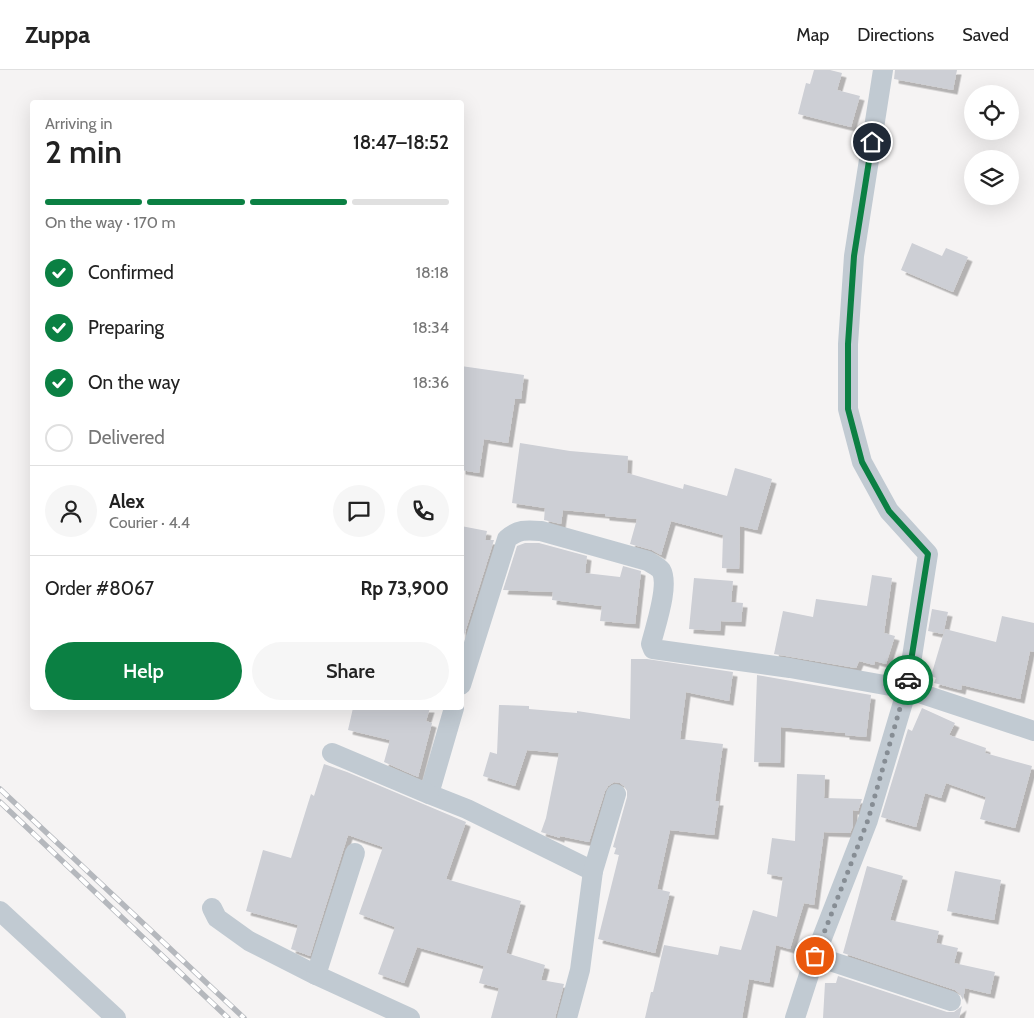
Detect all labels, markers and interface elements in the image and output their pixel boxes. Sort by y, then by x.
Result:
text: Zuppa [25,20,90,49]
text: Map [796,24,829,46]
text: Directions [857,24,934,46]
text: Saved [962,24,1009,46]
map controls [964,85,1019,205]
button: locate [964,85,1019,140]
text: Arriving in [45,114,112,133]
pin [851,121,893,163]
icon: home [858,128,886,156]
text: 18:47–18:52 [353,131,449,154]
text: 2 min [45,132,122,171]
button: layers [964,150,1019,205]
text: On the way · 170 m [45,213,176,232]
icon: check [45,259,73,287]
text: Confirmed [88,261,174,284]
text: 18:18 [416,263,449,282]
icon: check [45,314,73,342]
text: Preparing [88,316,164,339]
text: 18:34 [413,318,449,337]
icon: check [45,369,73,397]
text: On the way [88,371,180,394]
text: 18:36 [413,373,449,392]
text: Delivered [88,426,165,449]
button: person [45,485,97,537]
button: chat [333,485,385,537]
button: phone [397,485,449,537]
text: Alex [109,490,145,513]
text: Courier · 4.4 [109,513,190,532]
text: Order #8067 [45,577,154,600]
text: Rp 73,900 [361,577,449,600]
button: Help [45,642,242,700]
button: Share [252,642,449,700]
courier [883,655,933,705]
icon: car [894,666,922,694]
pin [794,935,836,977]
icon: bag [801,942,829,970]

